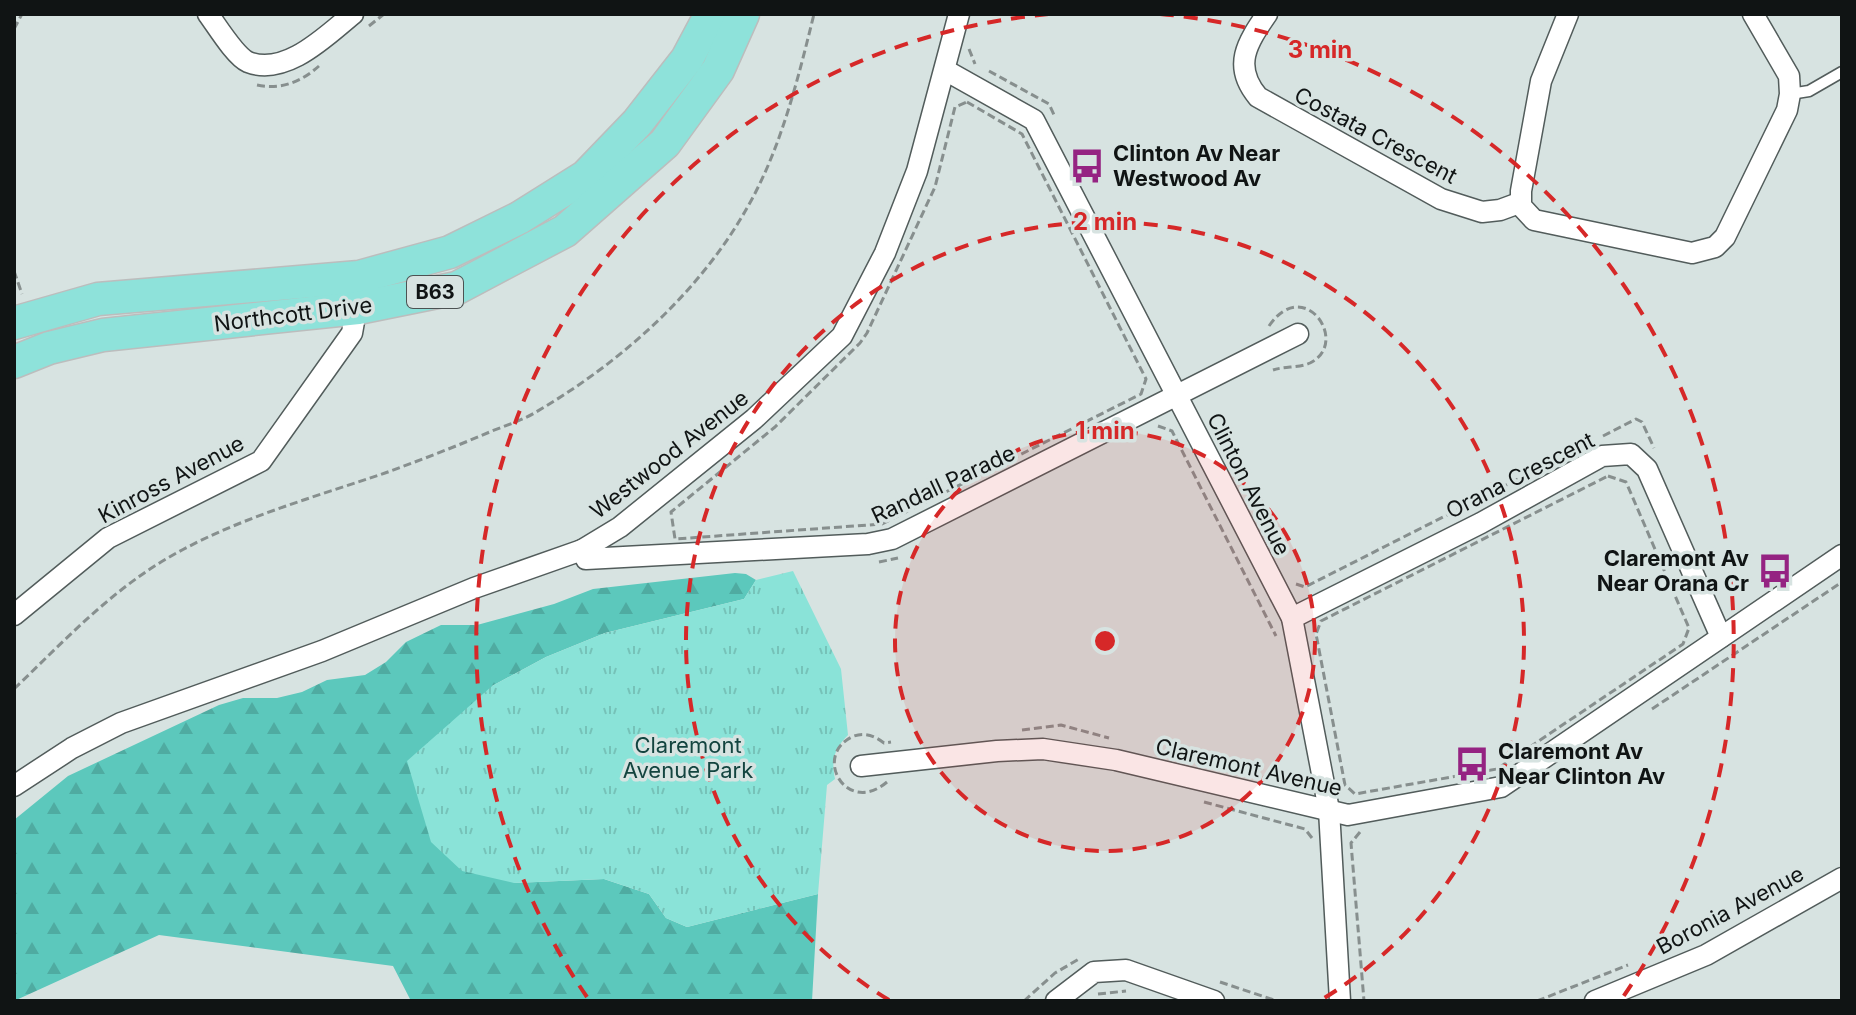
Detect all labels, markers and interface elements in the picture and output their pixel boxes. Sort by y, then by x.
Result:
text: 3 min [1288,35,1352,64]
street label: Costata Crescent [1290,81,1462,189]
place label: Clinton Av Near Westwood Av [1113,140,1280,191]
bus stop icon: Clinton Av Near Westwood Av [1068,147,1106,185]
text: 2 min [1073,207,1137,236]
road number: B63 [407,276,463,308]
street label: Northcott Drive [213,291,373,337]
street label: Westwood Avenue [585,384,753,524]
street label: Clinton Avenue [1202,408,1296,560]
text: 1 min [1075,416,1135,445]
street label: Orana Crescent [1441,426,1599,524]
street label: Kinross Avenue [94,430,248,528]
street label: Randall Parade [867,439,1019,529]
place label: Claremont Av Near Orana Cr [1597,545,1749,596]
bus stop icon: Claremont Av Near Orana Cr [1756,552,1794,590]
centre of rings [1091,627,1119,655]
park label: Claremont Avenue Park [623,732,753,783]
street label: Claremont Avenue [1153,733,1345,801]
place label: Claremont Av Near Clinton Av [1498,738,1665,789]
bus stop icon: Claremont Av Near Clinton Av [1453,745,1491,783]
street label: Boronia Avenue [1652,860,1808,960]

